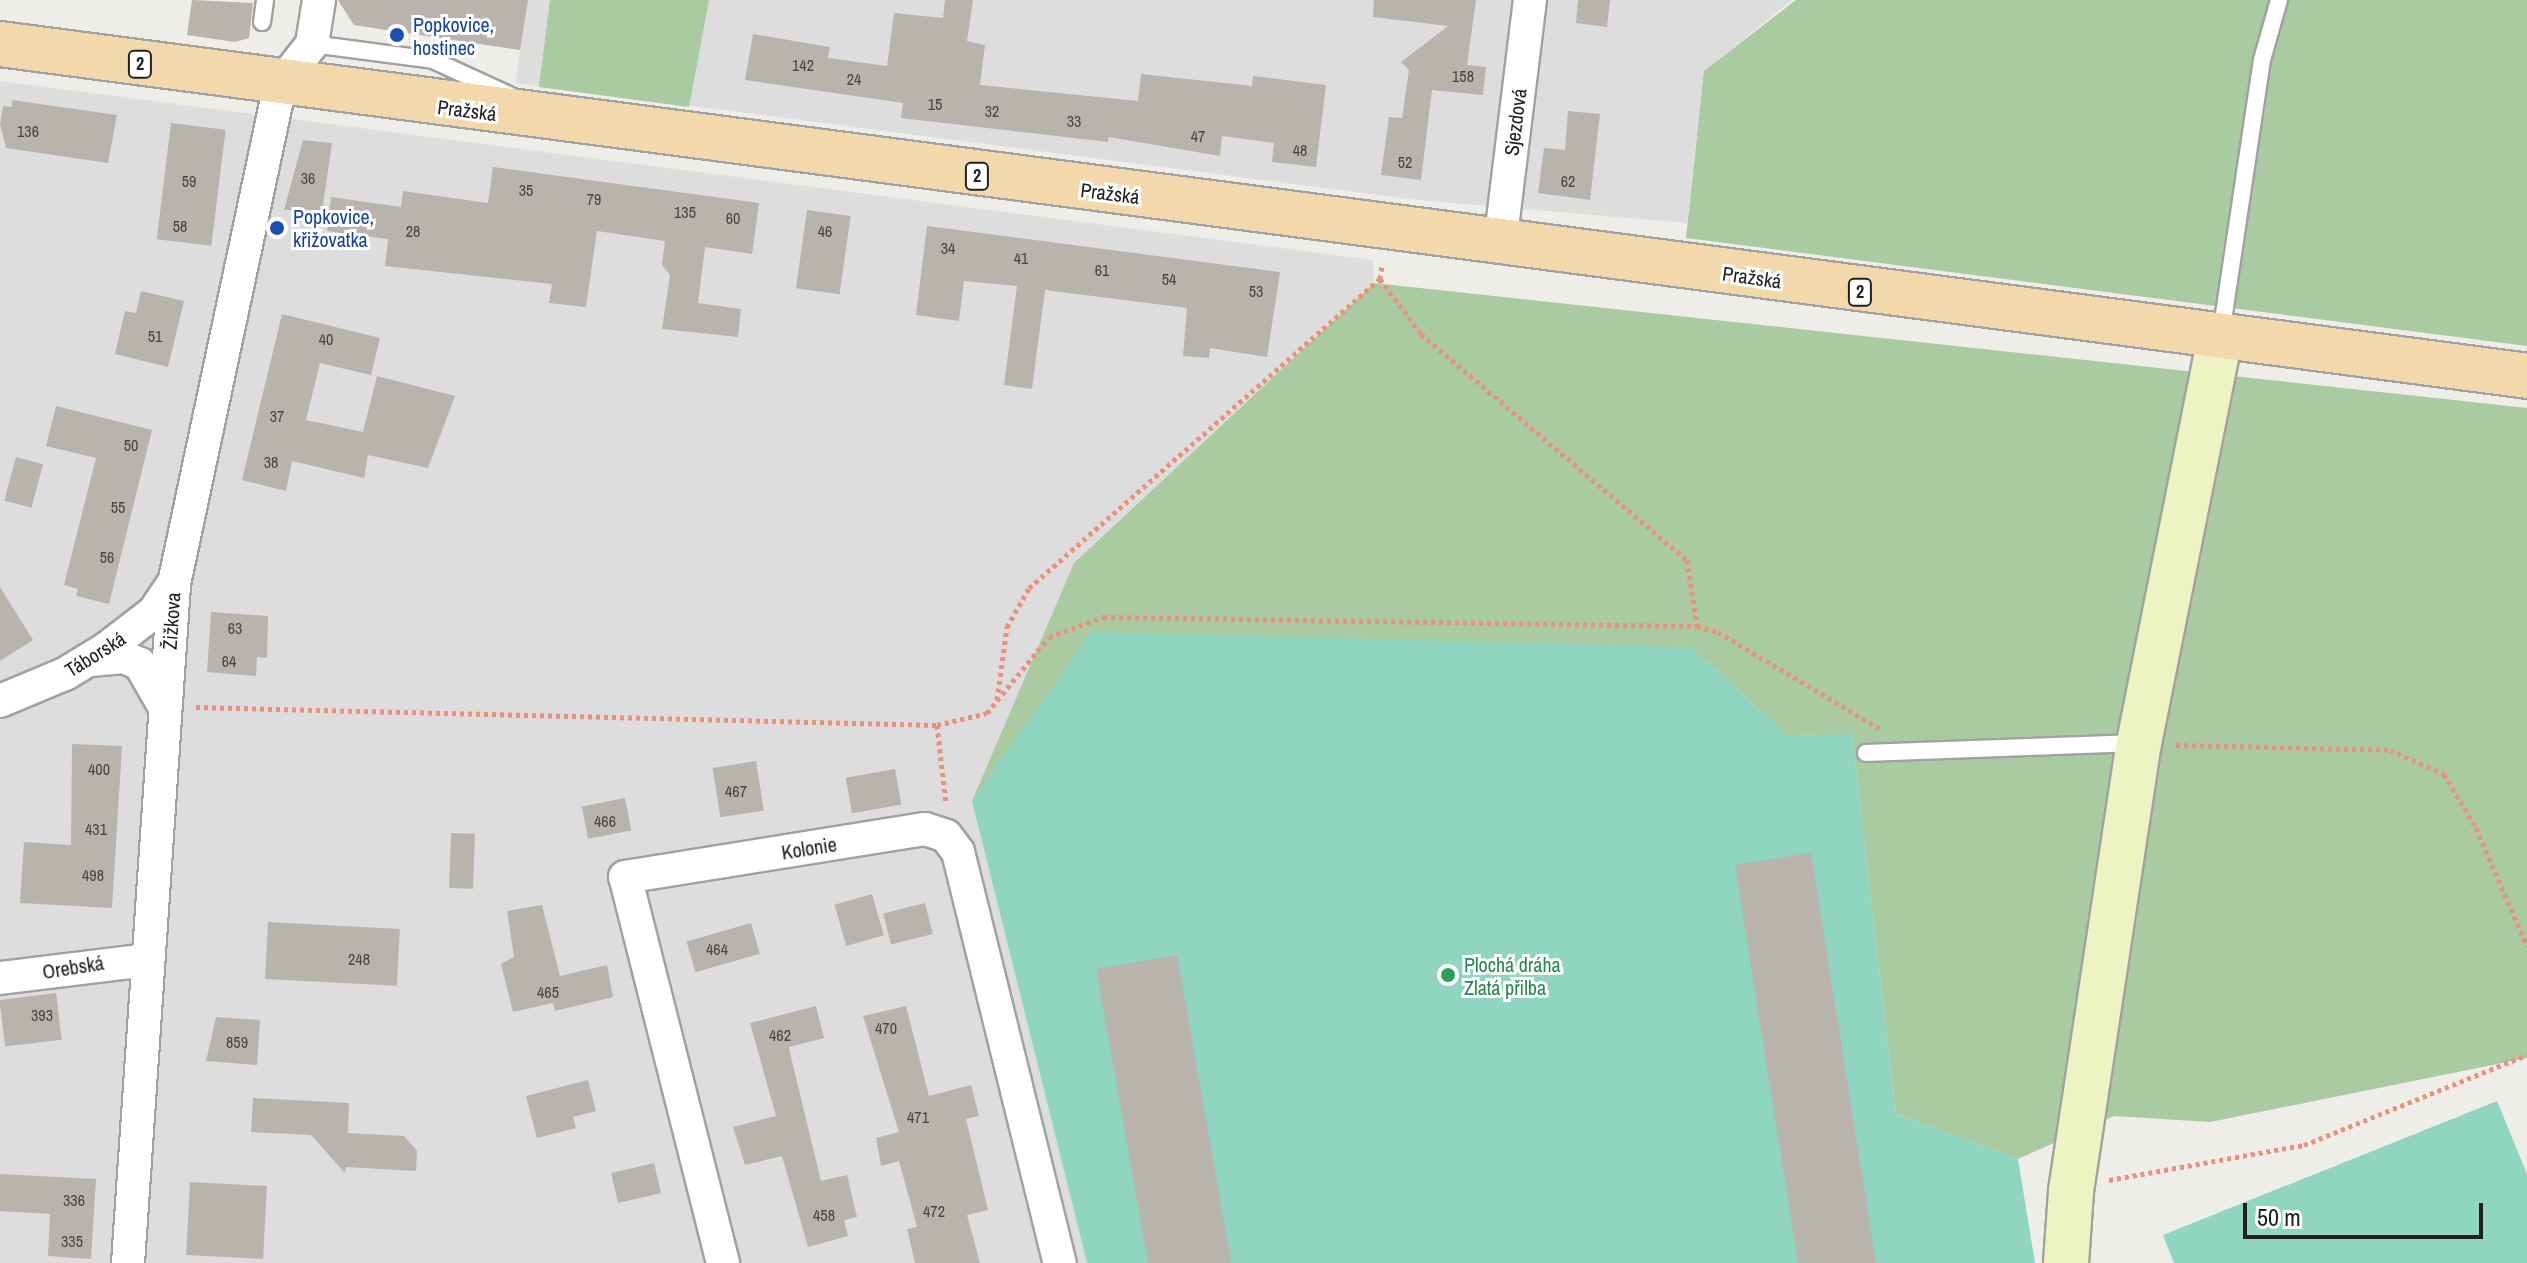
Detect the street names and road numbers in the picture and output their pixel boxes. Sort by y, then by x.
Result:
road number: 2 [126,50,154,78]
street label: Sjezdová [1499,87,1531,157]
street label: Pražská [436,94,498,126]
road number: 2 [963,162,991,190]
street label: Pražská [1079,177,1141,209]
street label: Pražská [1721,261,1783,293]
road number: 2 [1846,278,1874,306]
street label: Žižkova [157,592,185,650]
street label: Táborská [60,626,130,682]
street label: Kolonie [780,832,838,864]
street label: Orebská [41,950,105,984]

